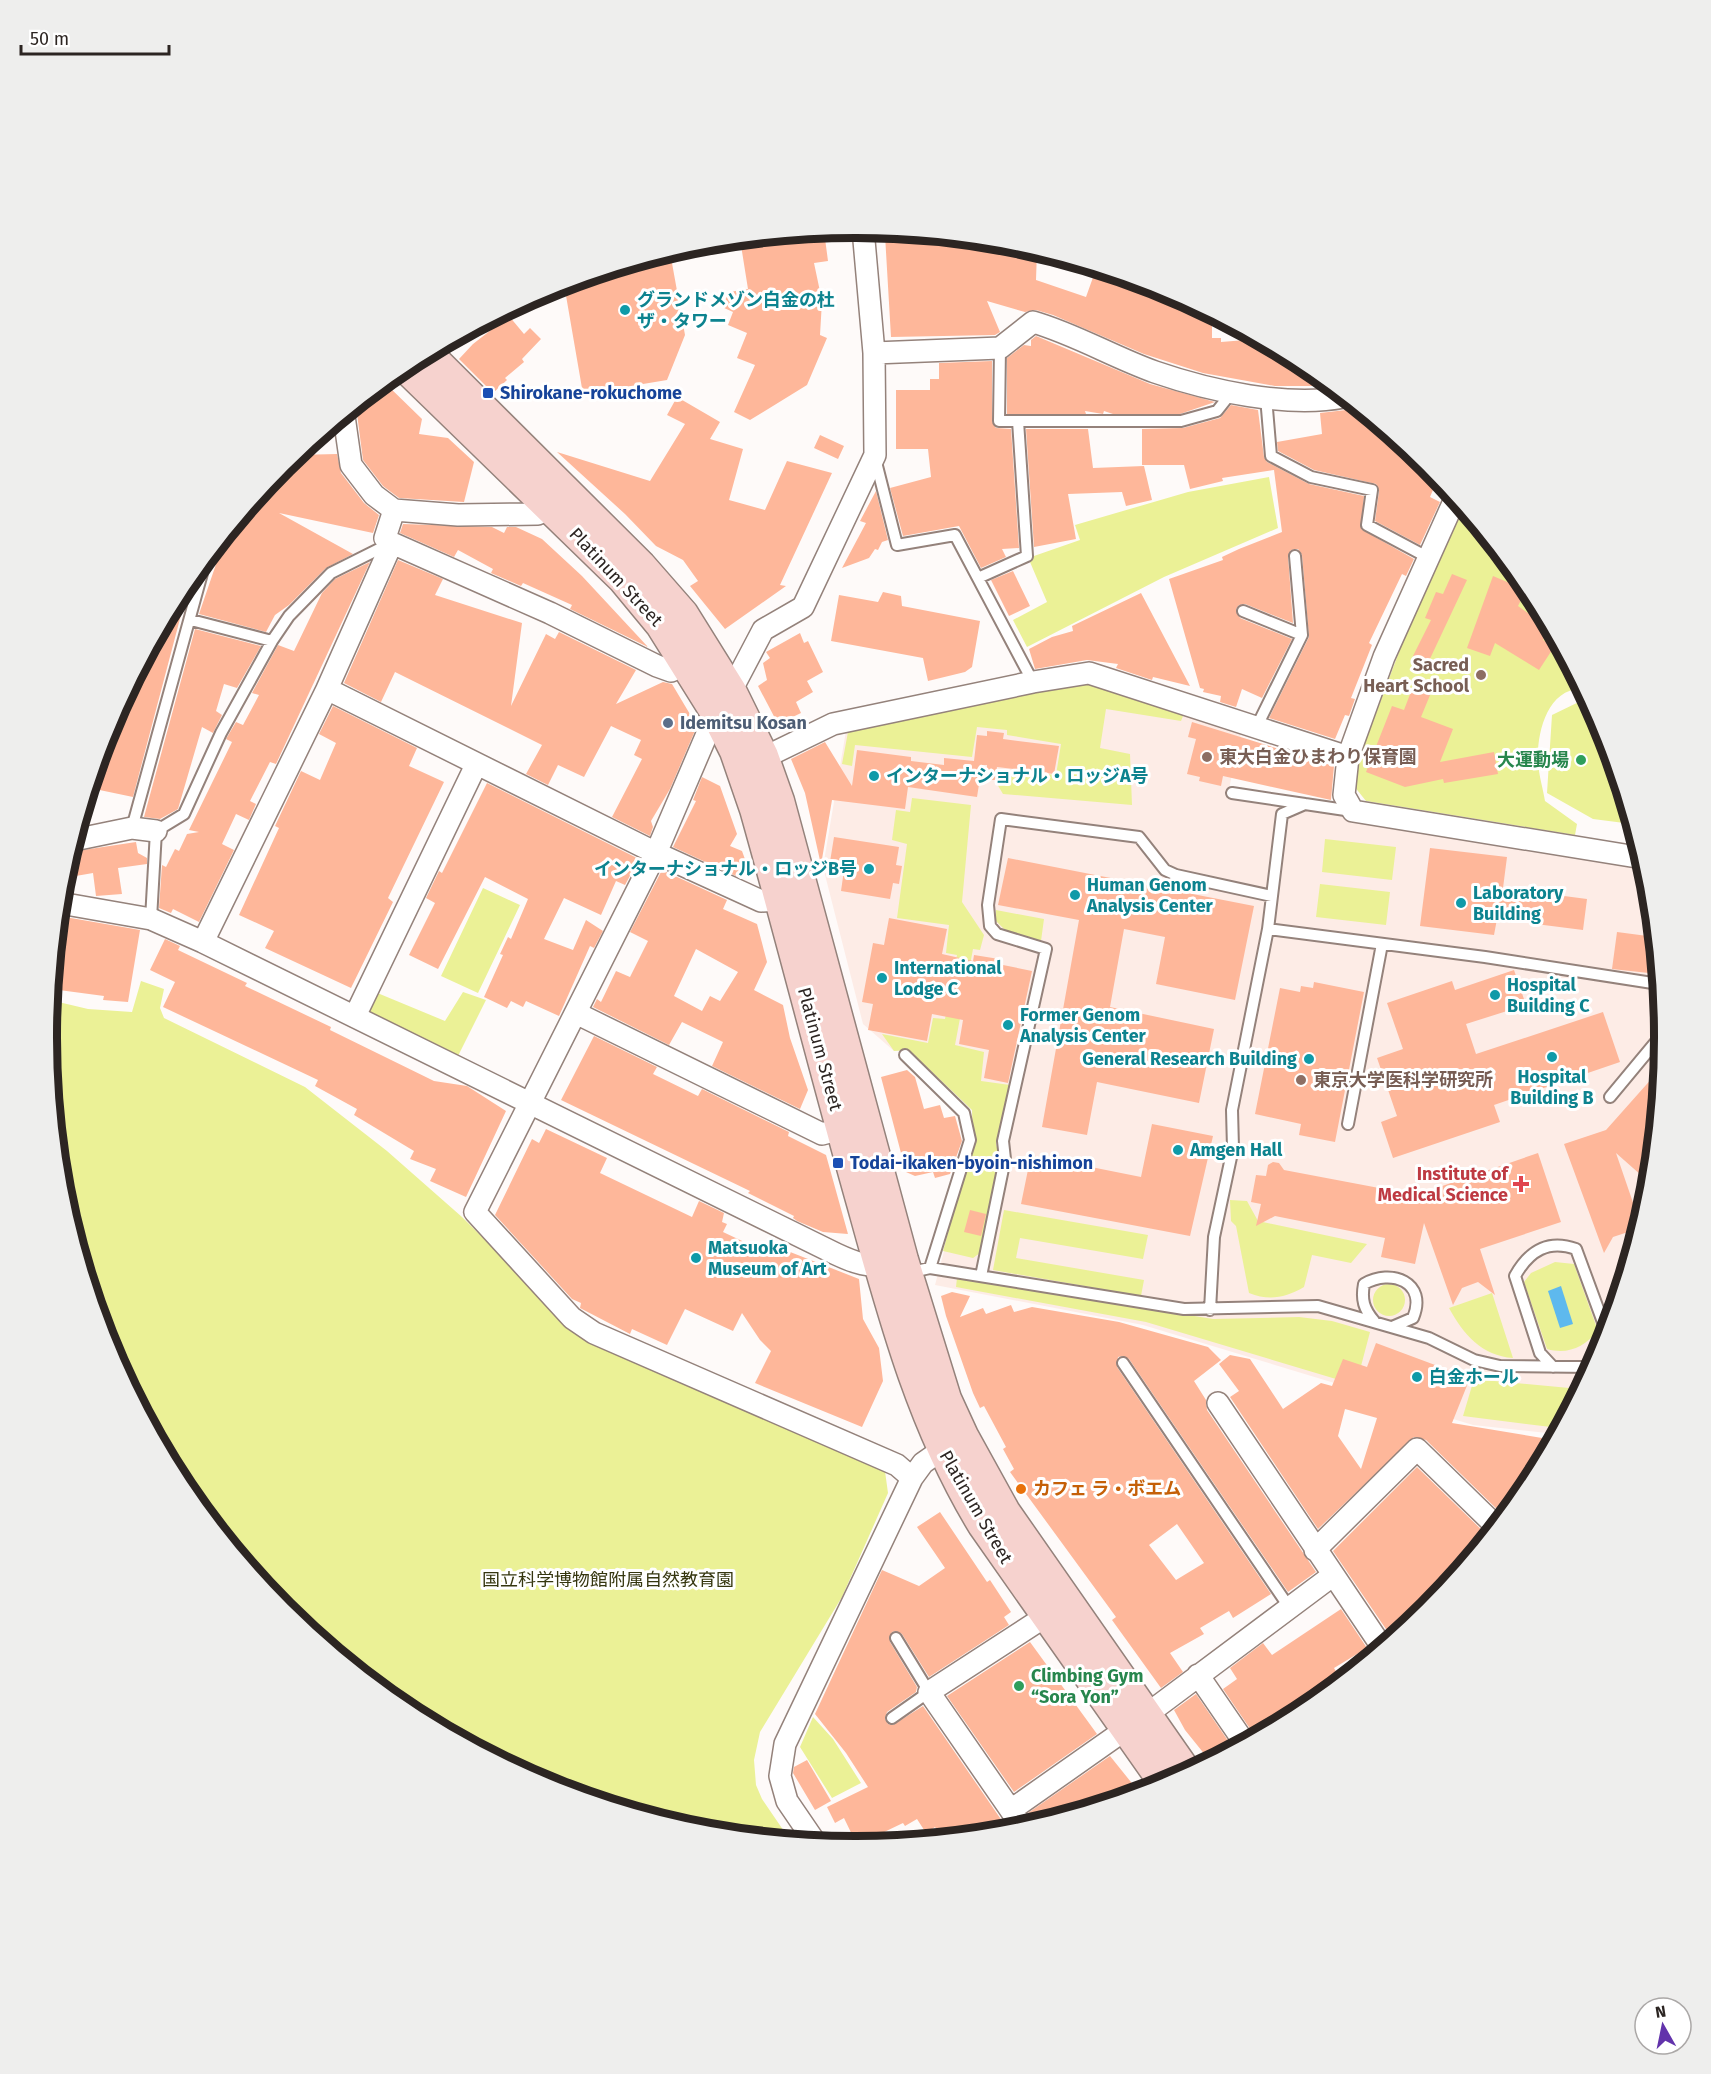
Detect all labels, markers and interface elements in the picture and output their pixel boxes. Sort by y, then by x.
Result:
scale bar [21,18,170,56]
text: 50 m [30,28,69,50]
place label: グランドメゾン白金の杜 ザ・タワー [637,289,835,332]
marker: グランドメゾン白金の杜 ザ・タワー [618,303,632,317]
place label: Shirokane-rokuchome [500,382,682,404]
marker: Shirokane-rokuchome [481,386,495,400]
street label: Platinum Street [565,523,668,631]
place label: Sacred Heart School [1363,654,1470,697]
marker: Sacred Heart School [1474,668,1488,682]
place label: Idemitsu Kosan [680,712,807,734]
marker: Idemitsu Kosan [661,716,675,730]
place label: 東大白金ひまわり保育園 [1219,746,1417,768]
place label: 大運動場 [1497,749,1569,771]
marker: 東大白金ひまわり保育園 [1200,750,1214,764]
marker: 大運動場 [1574,753,1588,767]
place label: インターナショナル・ロッジA号 [886,765,1149,787]
marker: インターナショナル・ロッジA号 [867,769,881,783]
place label: インターナショナル・ロッジB号 [594,858,857,880]
marker: インターナショナル・ロッジB号 [862,862,876,876]
place label: Human Genom Analysis Center [1086,874,1214,917]
place label: Laboratory Building [1473,882,1564,925]
marker: Human Genom Analysis Center [1068,888,1082,902]
marker: Laboratory Building [1454,896,1468,910]
place label: International Lodge C [894,957,1002,1000]
marker: International Lodge C [875,971,889,985]
place label: Hospital Building C [1507,974,1590,1017]
street label: Platinum Street [793,985,847,1114]
marker: Hospital Building C [1488,988,1502,1002]
place label: Former Genom Analysis Center [1019,1004,1147,1047]
marker: Former Genom Analysis Center [1001,1018,1015,1032]
place label: General Research Building [1082,1048,1297,1070]
marker: Hospital Building B [1545,1050,1559,1064]
marker: General Research Building [1302,1052,1316,1066]
place label: Hospital Building B [1510,1066,1594,1109]
place label: 東京大学医科学研究所 [1313,1069,1493,1091]
marker: 東京大学医科学研究所 [1294,1073,1308,1087]
place label: Amgen Hall [1189,1139,1283,1161]
marker: Amgen Hall [1171,1143,1185,1157]
place label: Todai-ikaken-byoin-nishimon [850,1152,1093,1174]
marker: Todai-ikaken-byoin-nishimon [831,1156,845,1170]
place label: Institute of Medical Science [1378,1163,1510,1206]
marker: Institute of Medical Science [1512,1175,1530,1193]
place label: Matsuoka Museum of Art [708,1237,828,1280]
marker: Matsuoka Museum of Art [689,1251,703,1265]
place label: 白金ホール [1429,1366,1519,1388]
marker: 白金ホール [1410,1370,1424,1384]
street label: Platinum Street [935,1447,1017,1568]
place label: カフェ ラ・ボエム [1033,1478,1181,1500]
marker: カフェ ラ・ボエム [1014,1482,1028,1496]
park label: 国立科学博物館附属自然教育園 [482,1569,734,1591]
place label: Climbing Gym “Sora Yon” [1031,1665,1143,1708]
marker: Climbing Gym “Sora Yon” [1012,1679,1026,1693]
north arrow [1633,1996,1693,2056]
text: N [1654,2001,1667,2022]

